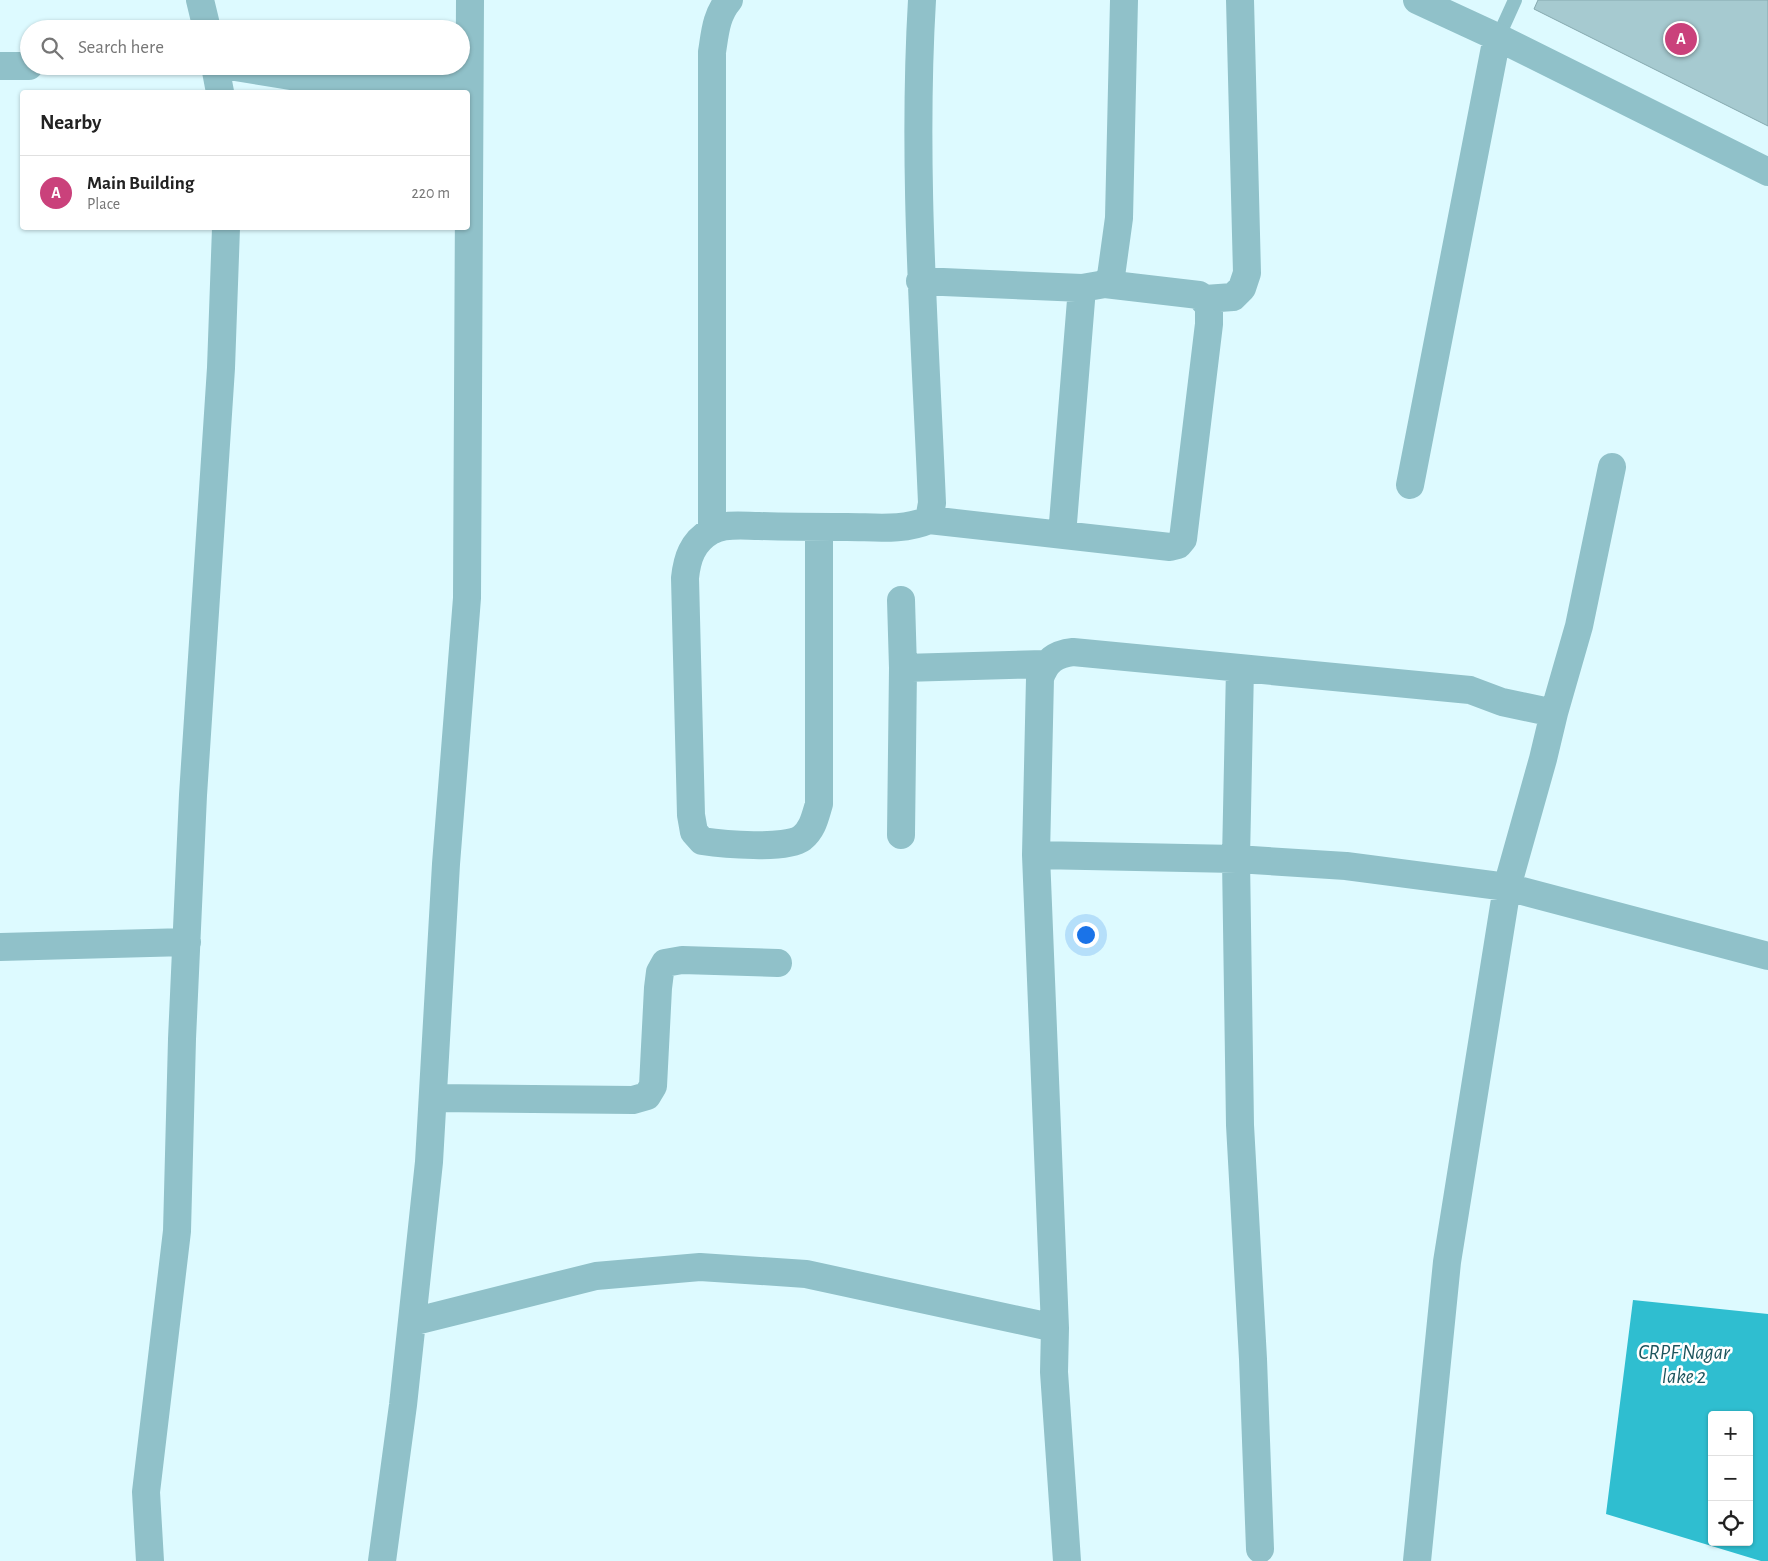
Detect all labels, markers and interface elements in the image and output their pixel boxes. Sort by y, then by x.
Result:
search box [20,20,470,75]
pin: A [1665,20,1697,58]
icon: search [38,34,66,62]
text: Search here [78,38,164,57]
text: Nearby [40,112,101,133]
text: Main Building [87,174,194,193]
text: A [51,185,61,201]
text: 220 m [412,185,450,201]
text: Place [87,196,120,212]
your location [1073,922,1099,948]
water label: CRPF Nagar lake 2 [1638,1342,1731,1387]
map controls [1708,1411,1753,1546]
button: + [1708,1411,1753,1456]
button: − [1708,1456,1753,1501]
button: locate [1708,1501,1753,1546]

